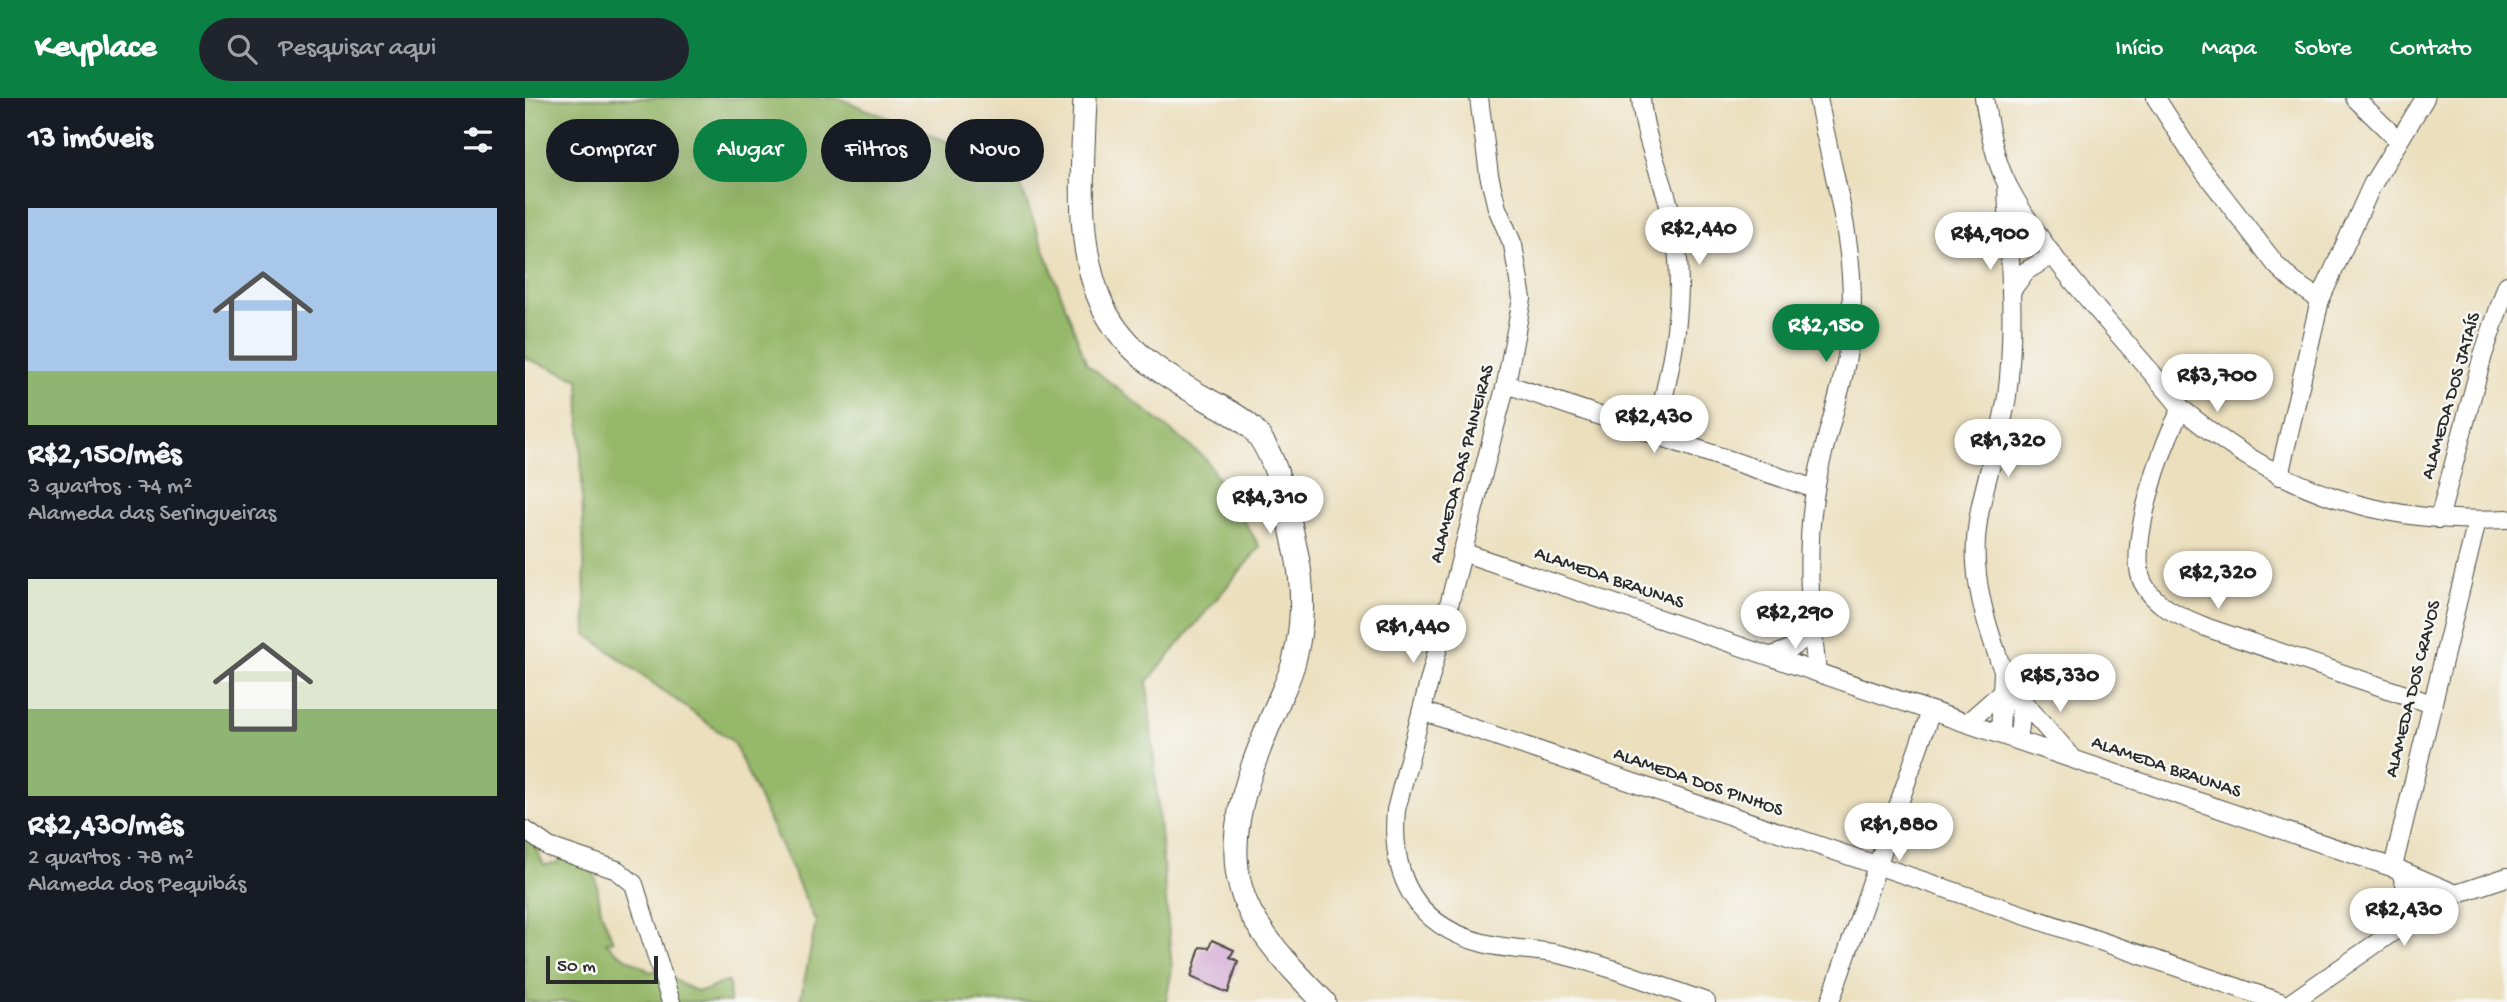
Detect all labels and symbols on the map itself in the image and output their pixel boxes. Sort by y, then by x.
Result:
pin: R$2,440 [1634,208,1764,267]
pin: R$4,900 [1925,212,2055,272]
pin: R$2,150 [1761,304,1891,364]
street label: ALAMEDA DOS JATAÍS [2417,310,2487,482]
pin: R$3,700 [2152,354,2282,414]
street label: ALAMEDA DAS PAINEIRAS [1425,362,1501,566]
pin: R$2,430 [1589,396,1719,455]
pin: R$1,320 [1943,420,2073,479]
pin: R$4,310 [1205,476,1335,536]
street label: ALAMEDA BRAUNAS [1531,543,1687,615]
pin: R$2,320 [2153,552,2283,611]
pin: R$2,290 [1730,592,1860,651]
street label: ALAMEDA DOS CRAVOS [2381,598,2447,780]
pin: R$1,440 [1348,606,1478,665]
pin: R$5,330 [1995,654,2125,714]
street label: ALAMEDA BRAUNAS [2088,732,2244,804]
street label: ALAMEDA DOS PINHOS [1610,743,1786,823]
pin: R$1,880 [1834,804,1964,863]
pin: R$2,430 [2339,888,2469,948]
scale bar [546,953,658,985]

